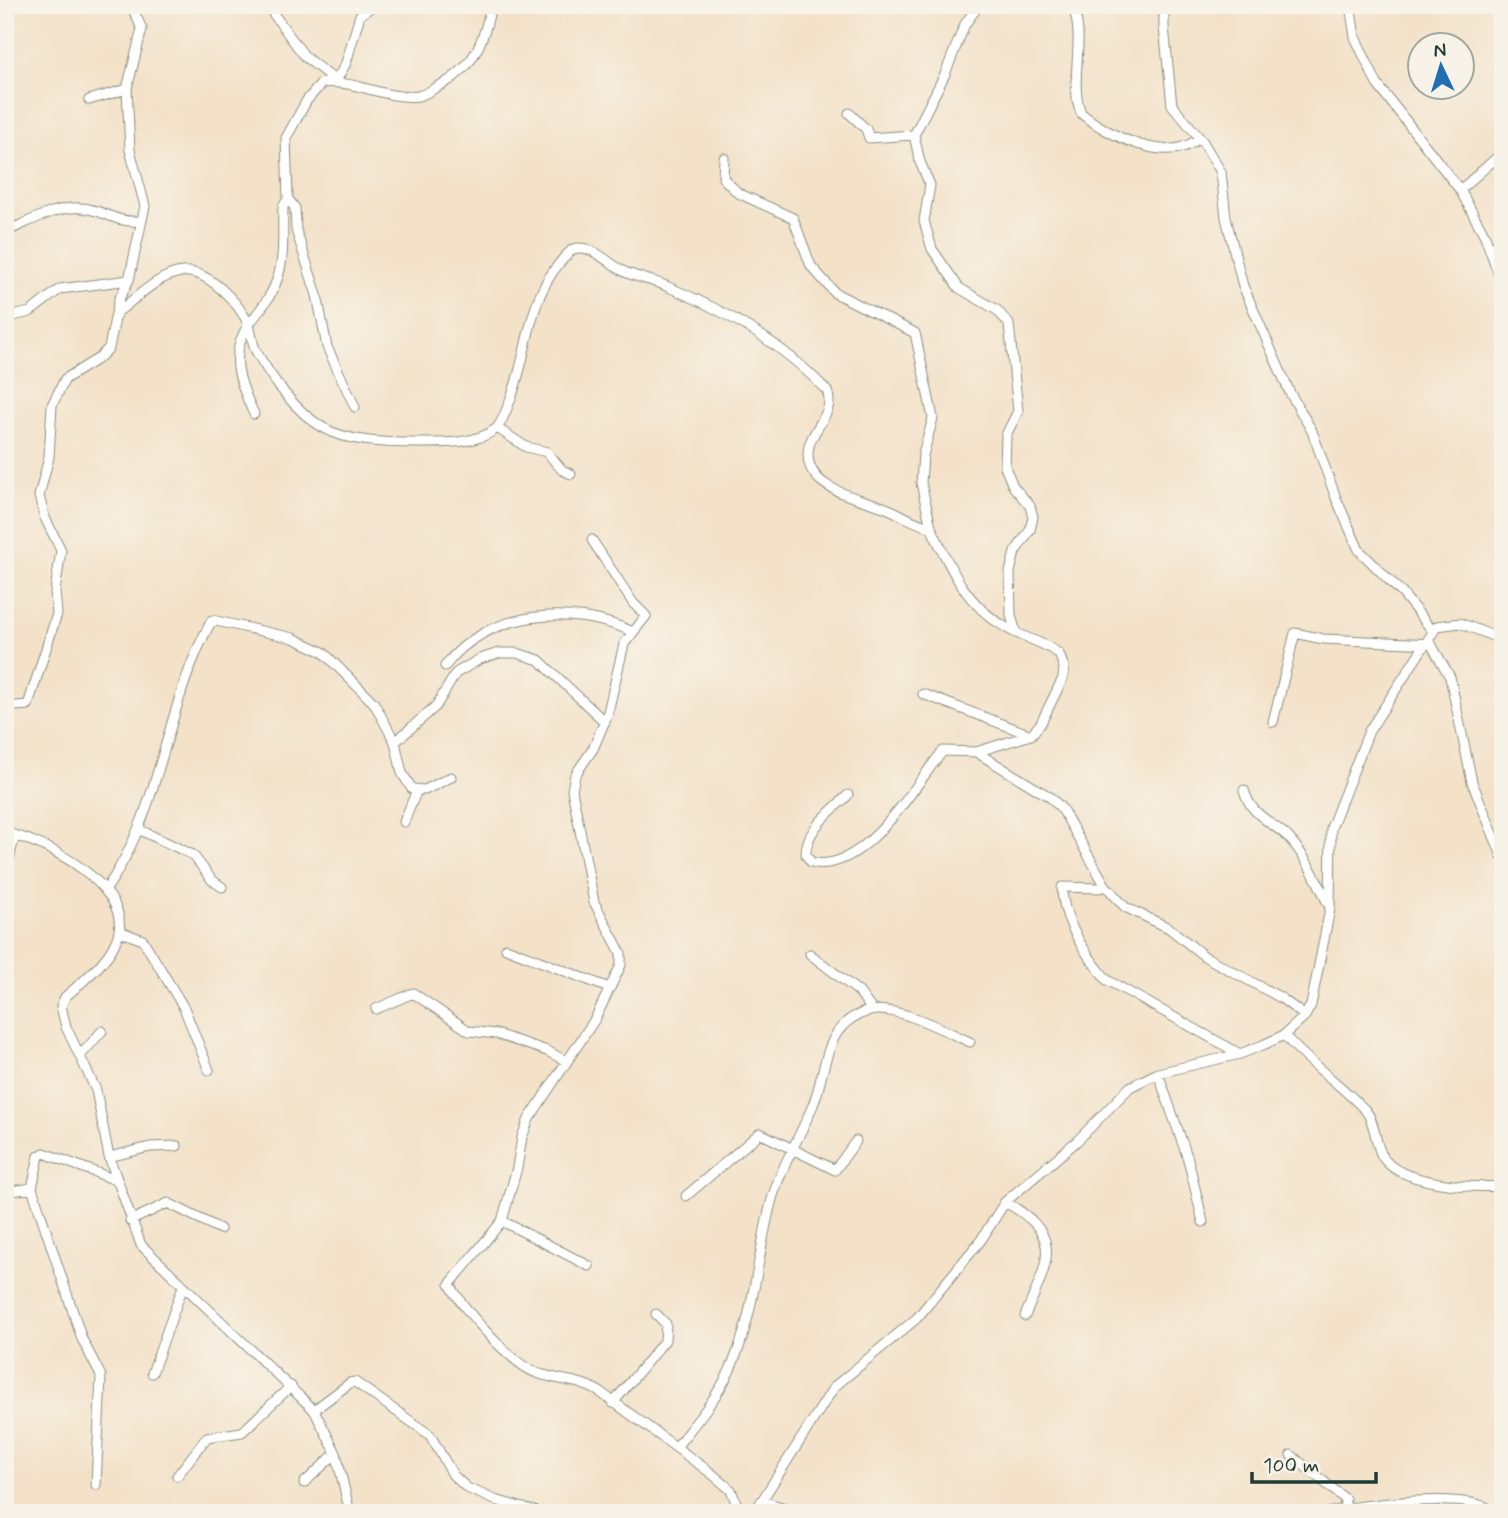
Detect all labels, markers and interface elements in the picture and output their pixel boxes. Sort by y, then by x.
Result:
north arrow [1406,32,1476,102]
text: N [1433,38,1447,63]
scale bar [1252,1441,1377,1485]
text: 100 m [1263,1452,1319,1480]

